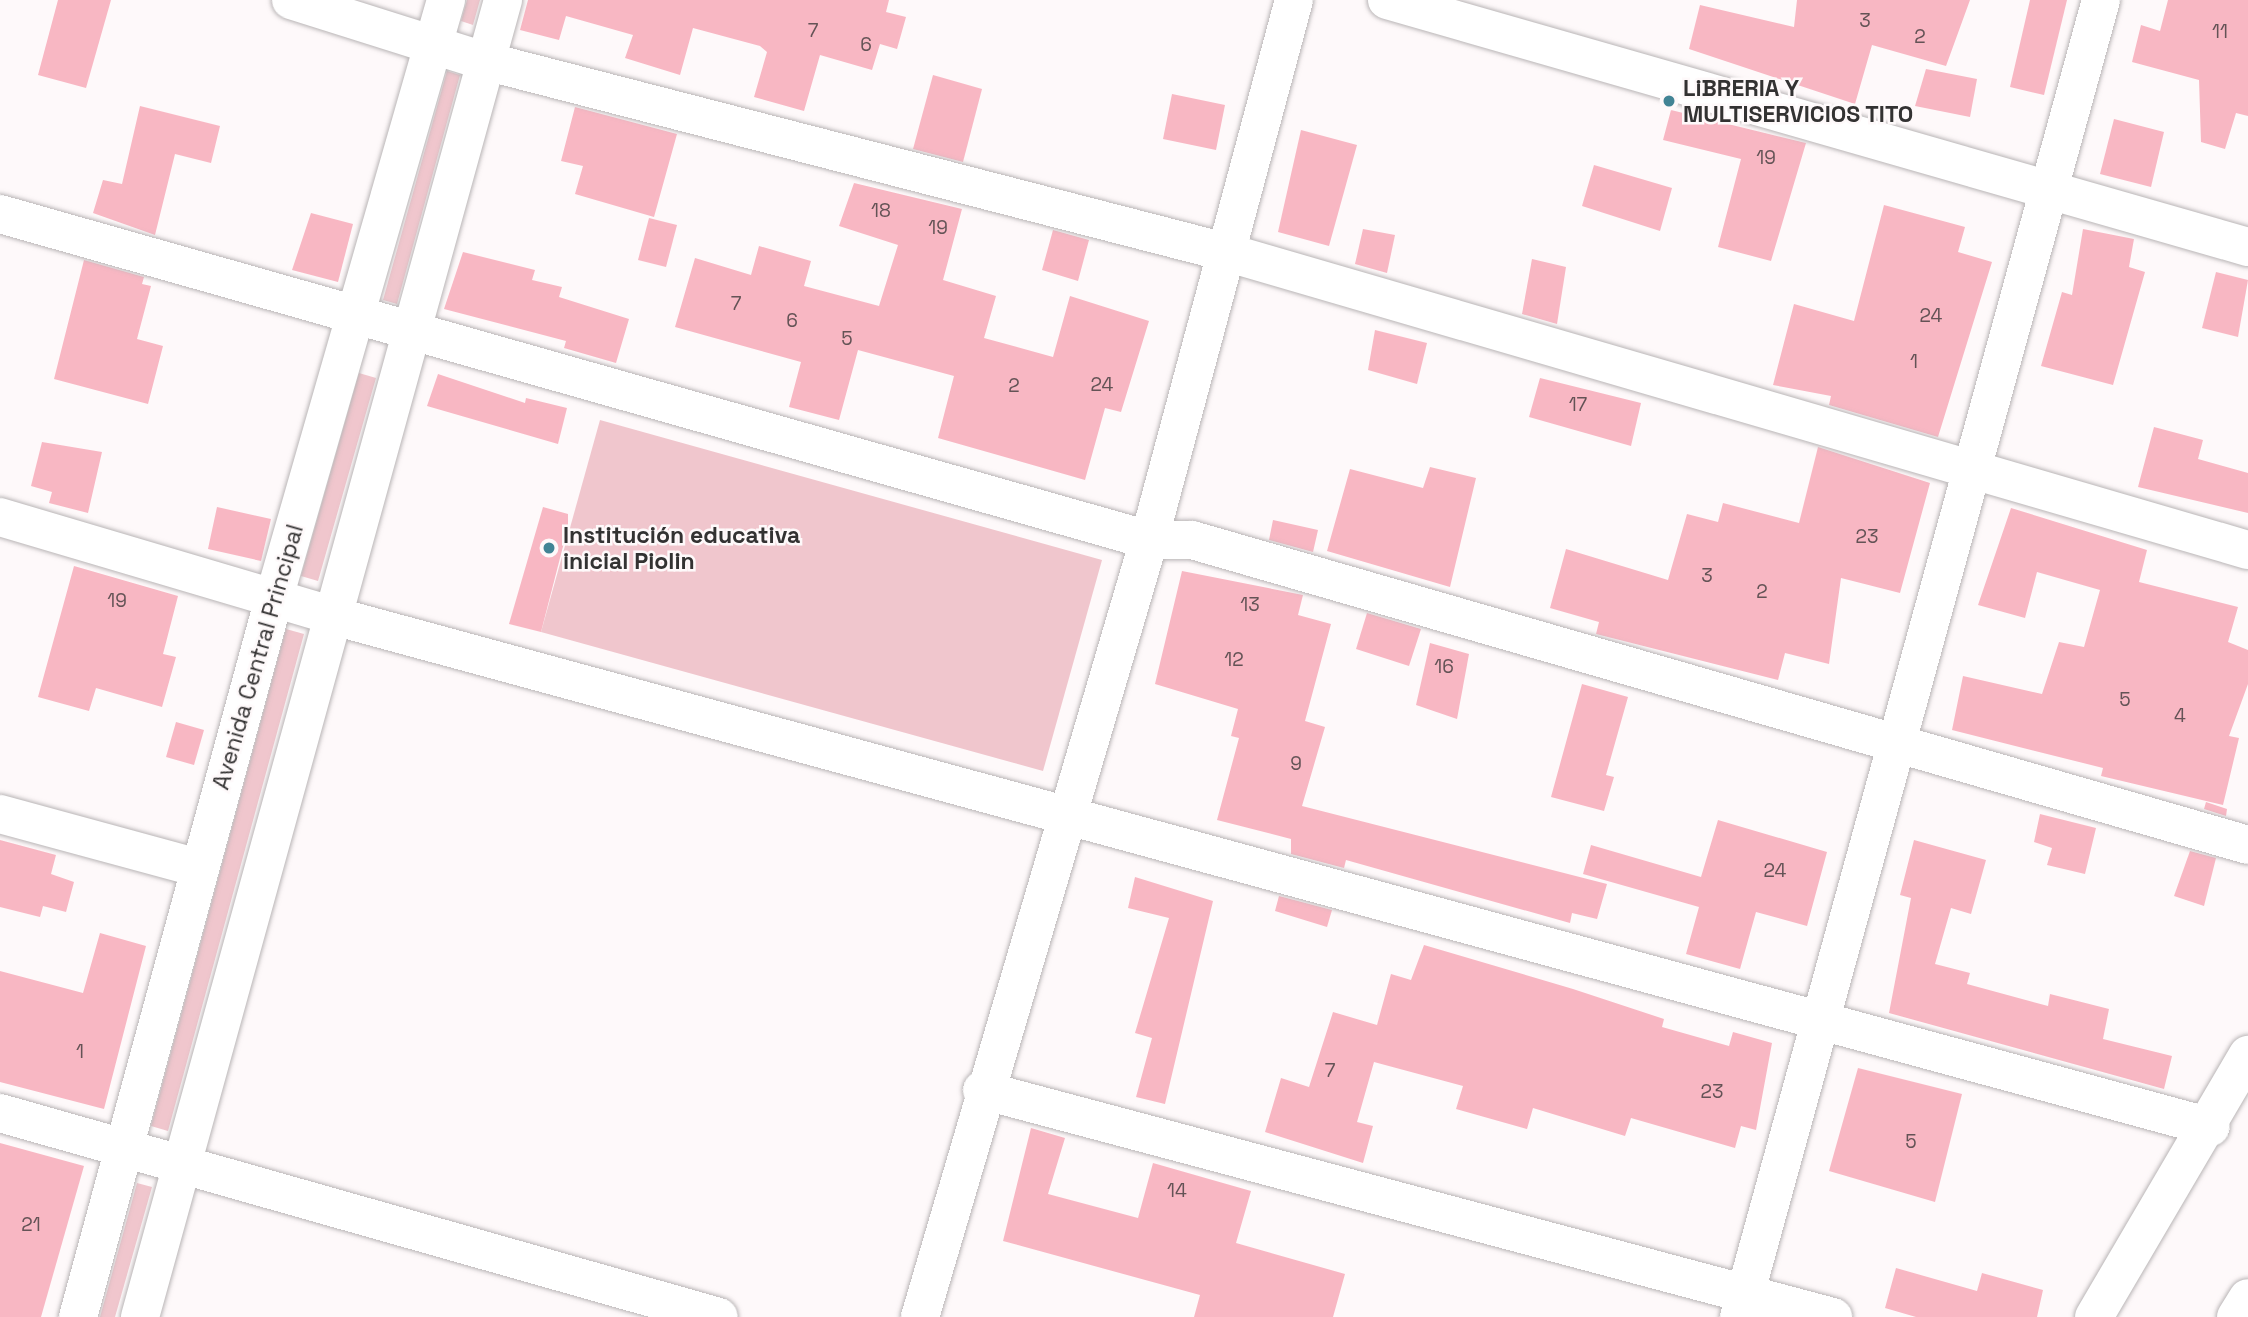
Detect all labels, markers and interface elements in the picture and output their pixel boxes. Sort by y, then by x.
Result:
house number: 3 [1859,10,1871,32]
house number: 7 [808,20,818,42]
house number: 11 [2212,21,2228,43]
house number: 2 [1914,26,1926,48]
house number: 6 [860,34,872,56]
place label: LiBRERIA Y MULTISERVICIOS TITO [1683,74,1914,128]
marker: LiBRERIA Y MULTISERVICIOS TITO [1661,93,1677,109]
house number: 19 [1756,147,1776,169]
house number: 18 [871,200,891,222]
house number: 19 [928,217,948,239]
house number: 7 [731,293,741,315]
house number: 24 [1920,305,1942,327]
house number: 6 [786,310,798,332]
house number: 5 [841,328,853,350]
house number: 1 [1910,351,1918,373]
house number: 24 [1091,374,1113,396]
house number: 2 [1008,375,1020,397]
house number: 17 [1569,394,1587,416]
street label: Avenida Central Principal [207,521,309,793]
place label: Institución educativa inicial Piolin [563,521,800,575]
house number: 23 [1856,526,1878,548]
marker: Institución educativa inicial Piolin [541,540,557,556]
house number: 3 [1701,565,1713,587]
house number: 2 [1756,581,1768,603]
house number: 19 [107,590,127,612]
house number: 13 [1240,594,1260,616]
house number: 12 [1224,649,1244,671]
house number: 16 [1434,656,1454,678]
house number: 5 [2119,689,2131,711]
house number: 4 [2174,705,2186,727]
house number: 9 [1290,753,1302,775]
house number: 24 [1764,860,1786,882]
house number: 1 [76,1041,84,1063]
house number: 7 [1325,1060,1335,1082]
house number: 23 [1701,1081,1723,1103]
house number: 5 [1905,1131,1917,1153]
house number: 14 [1167,1180,1187,1202]
house number: 21 [21,1214,41,1236]

